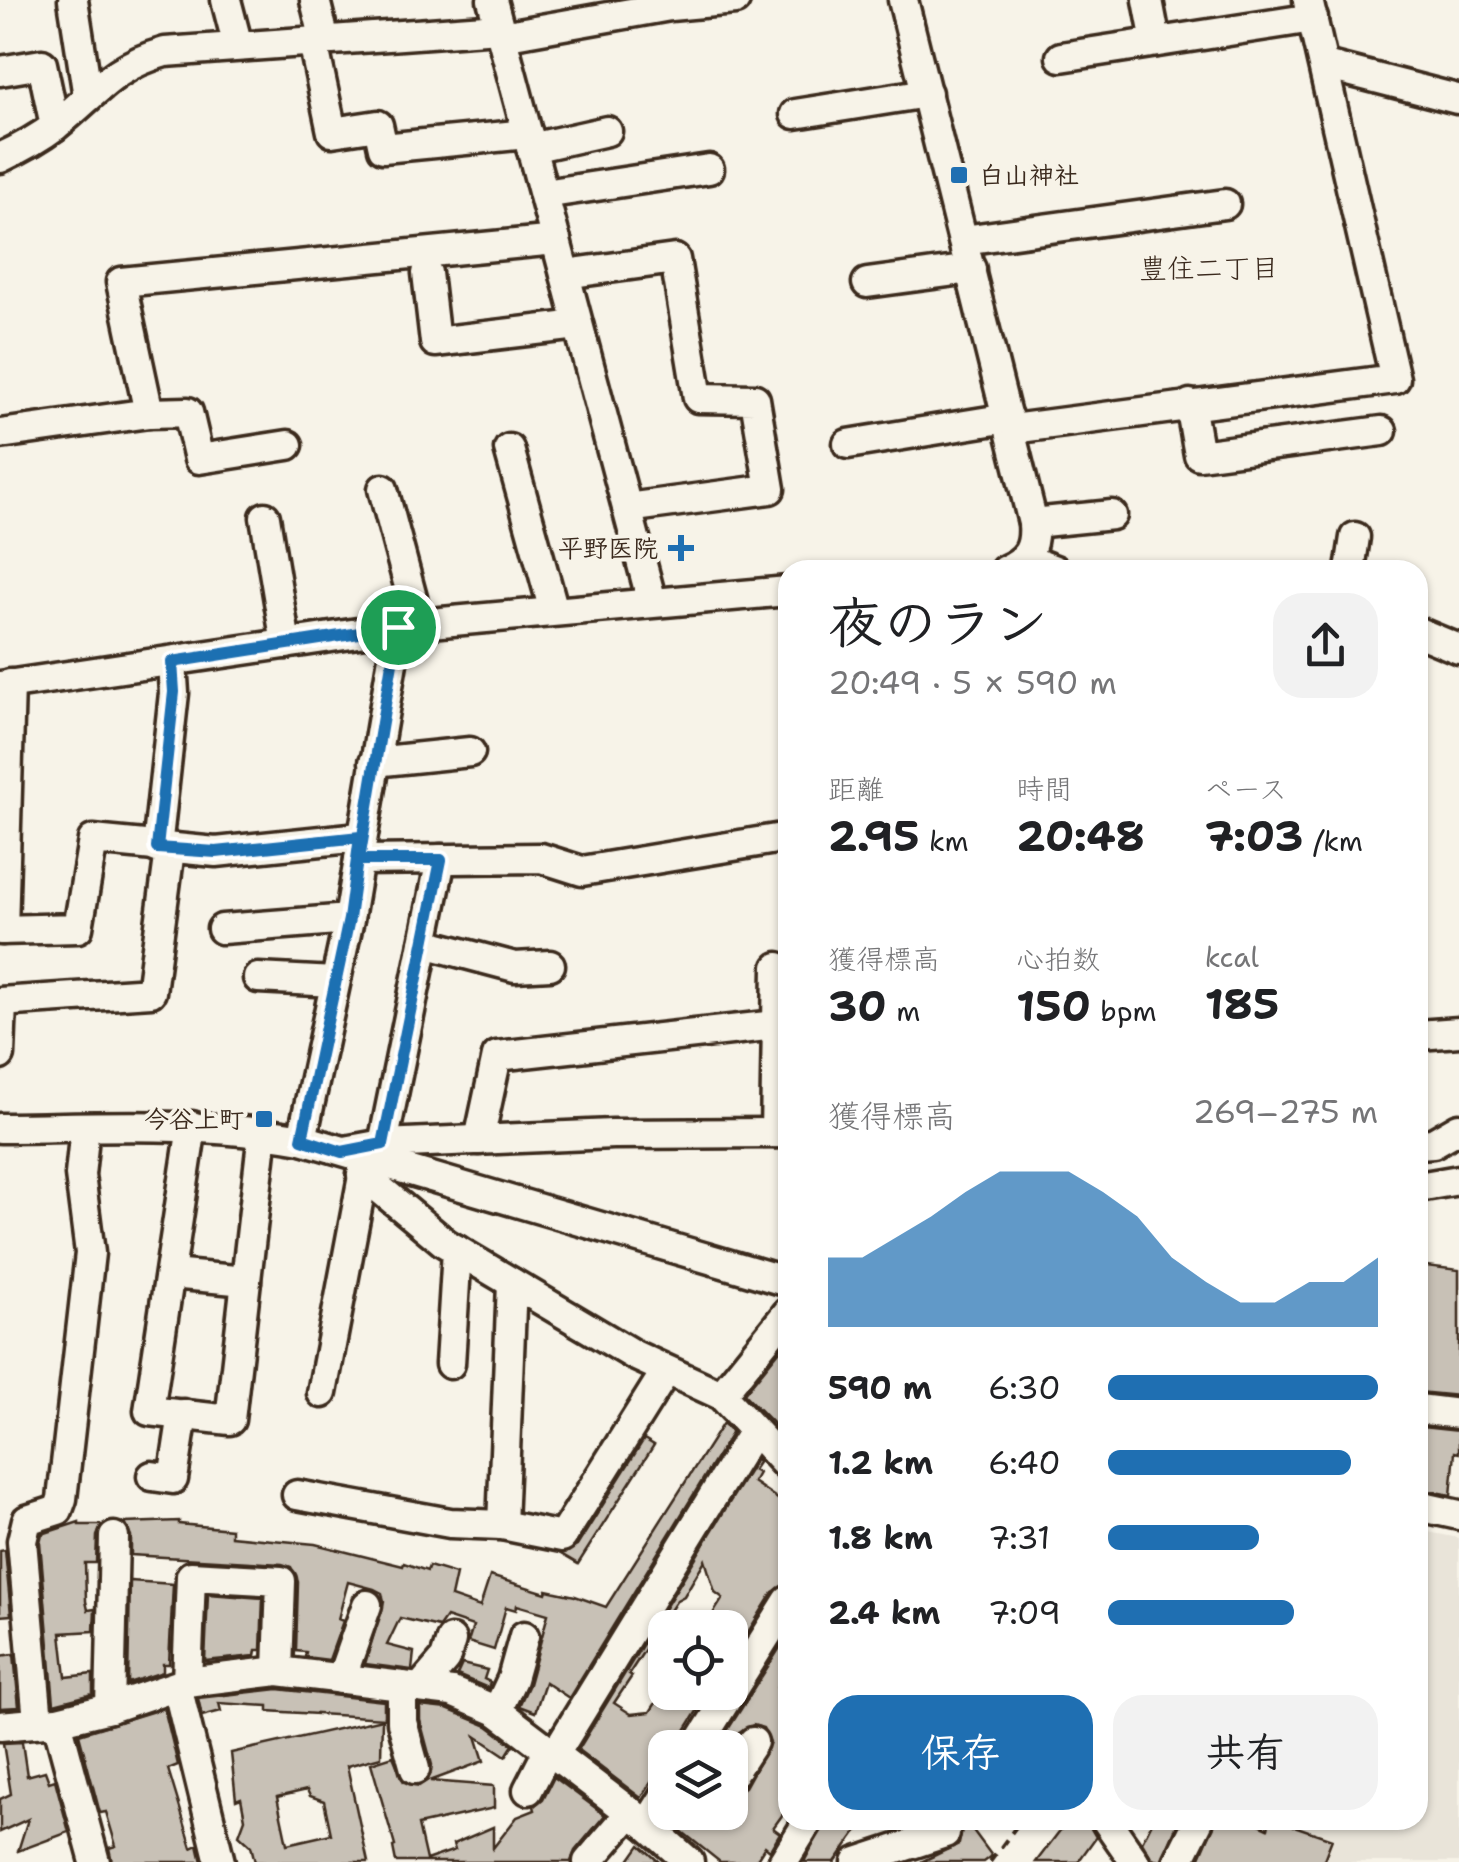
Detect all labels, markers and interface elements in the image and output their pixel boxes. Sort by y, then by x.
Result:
place label: 白山神社 [979,158,1079,192]
marker: 白山神社 [948,164,970,186]
district label: 豊住二丁目 [1139,249,1279,287]
place label: 平野医院 [558,531,658,565]
marker: 平野医院 [668,535,694,561]
pin [356,585,441,670]
text: 夜のラン [828,586,1048,660]
button: share [1273,593,1378,698]
icon: arrive [371,600,426,655]
text: 20:49 · 5 × 590 m [828,661,1117,704]
text: 距離 [828,770,884,808]
text: 時間 [1016,770,1072,808]
text: ペース [1205,770,1287,808]
text: 2.95 [828,808,920,864]
text: 20:48 [1016,808,1145,864]
text: 7:03 [1205,808,1303,864]
text: km [920,822,969,860]
text: /km [1303,822,1363,860]
text: kcal [1205,938,1259,976]
text: 獲得標高 [828,940,940,978]
text: 心拍数 [1016,940,1100,978]
text: 185 [1205,976,1279,1032]
text: 30 [828,978,887,1034]
text: 150 [1016,978,1091,1034]
text: m [887,992,920,1030]
text: bpm [1091,992,1157,1030]
text: 269–275 m [1193,1090,1378,1133]
text: 獲得標高 [828,1094,956,1137]
place label: 今谷上町 [144,1102,244,1136]
marker: 今谷上町 [253,1108,275,1130]
text: 590 m [828,1366,932,1409]
text: 6:30 [988,1366,1061,1409]
text: 1.2 km [828,1441,933,1484]
text: 6:40 [988,1441,1061,1484]
text: 1.8 km [828,1516,933,1559]
text: 7:31 [988,1516,1050,1559]
text: 2.4 km [828,1591,940,1634]
text: 7:09 [988,1591,1061,1634]
map controls [648,1610,748,1830]
button: locate [648,1610,748,1710]
button: 保存 [828,1695,1093,1810]
button: 共有 [1113,1695,1378,1810]
button: layers [648,1730,748,1830]

